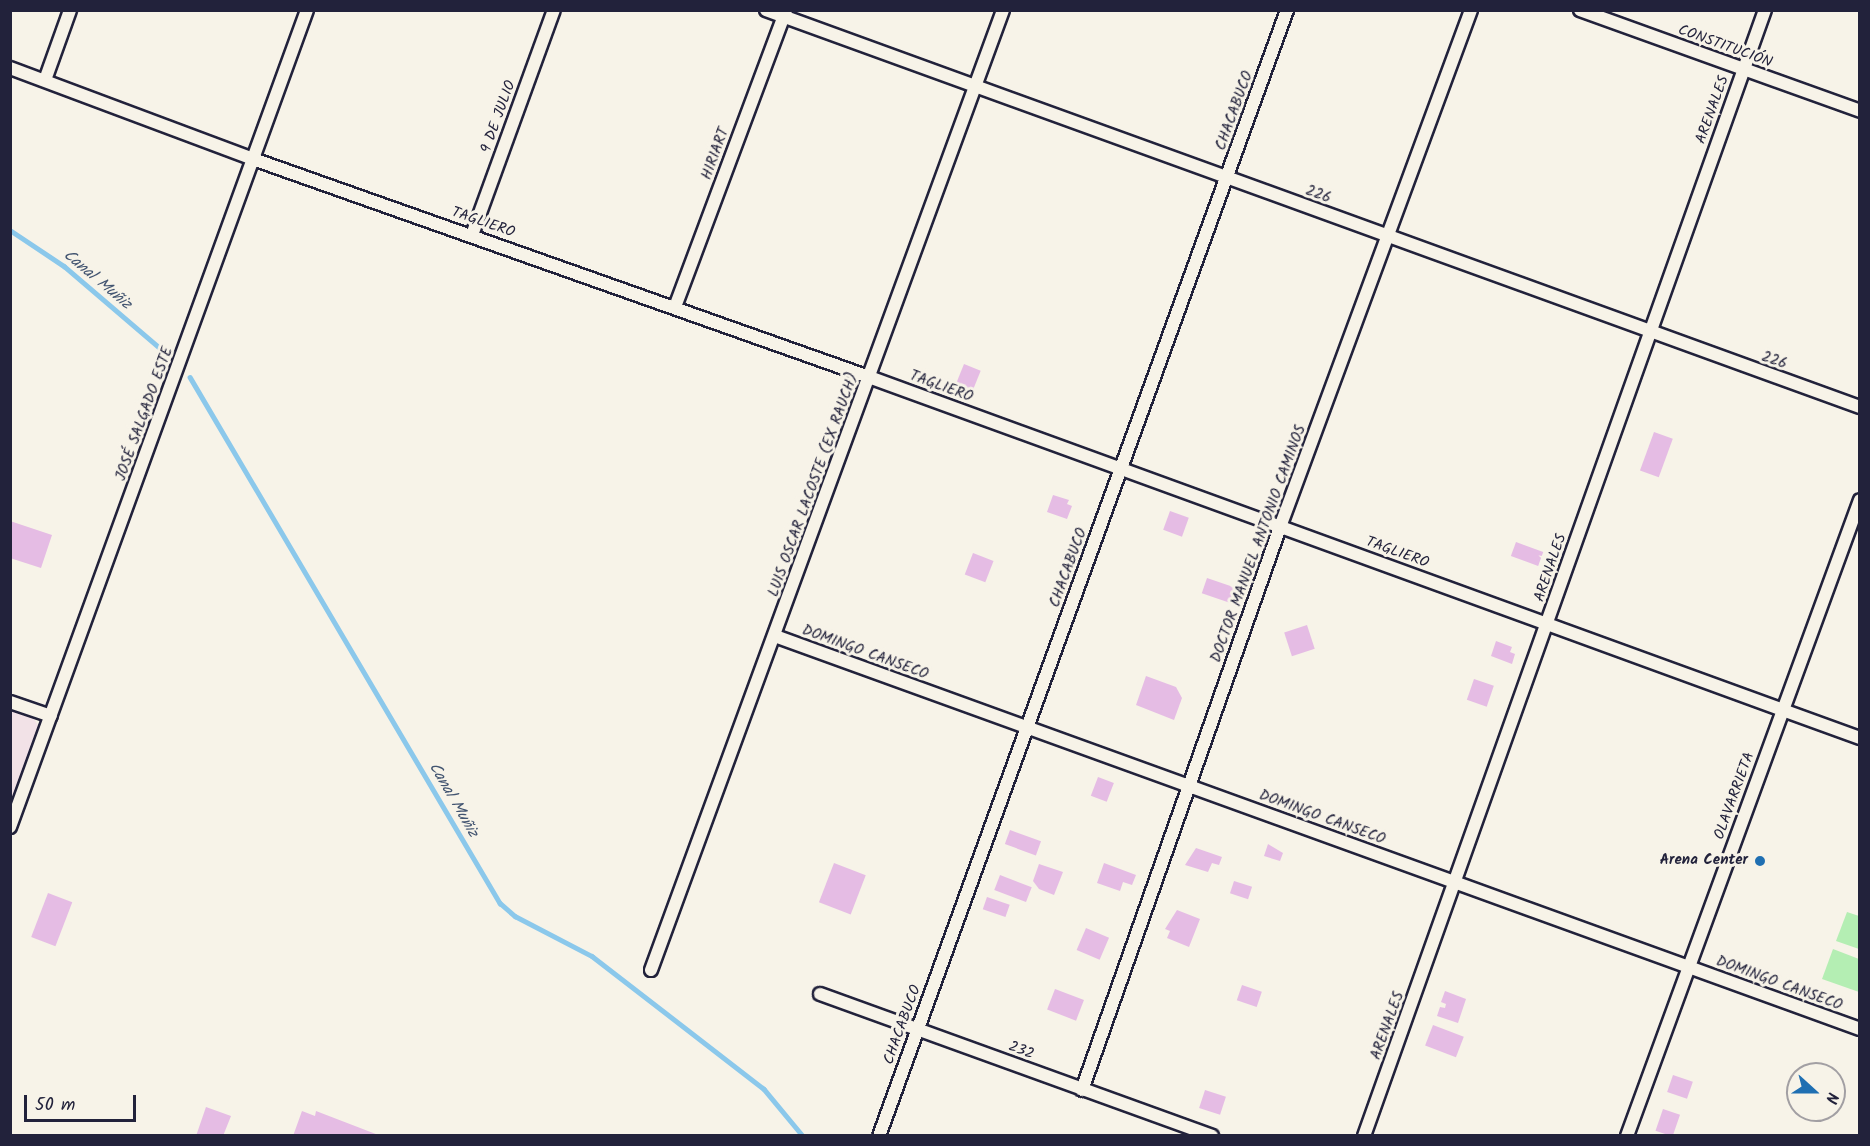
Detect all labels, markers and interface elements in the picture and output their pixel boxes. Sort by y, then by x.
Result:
street label: CONSTITUCIÓN [1675,22,1775,72]
street label: CHACABUCO [1212,69,1258,153]
street label: ARENALES [1692,74,1734,146]
street label: 9 DE JULIO [478,78,520,156]
street label: HIRIART [698,126,734,182]
street label: 226 [1303,182,1333,208]
street label: TAGLIERO [449,204,517,242]
water label: Canal Muñiz [59,246,135,314]
street label: JOSÉ SALGADO ESTE [112,345,178,483]
street label: 226 [1759,348,1789,374]
street label: TAGLIERO [907,367,975,407]
street label: LUIS OSCAR LACOSTE (EX RAUCH) [765,371,863,599]
street label: DOCTOR MANUEL ANTONIO CAMINOS [1208,423,1310,665]
street label: CHACABUCO [1046,526,1092,610]
street label: ARENALES [1531,532,1571,604]
street label: TAGLIERO [1363,533,1431,573]
street label: DOMINGO CANSECO [799,622,931,684]
street label: OLAVARRIETA [1711,750,1759,842]
water label: Canal Muñiz [424,759,482,841]
street label: DOMINGO CANSECO [1256,787,1388,849]
place label: Arena Center [1660,852,1748,870]
marker: Arena Center [1753,854,1767,868]
street label: DOMINGO CANSECO [1713,953,1845,1015]
street label: CHACABUCO [880,983,926,1067]
street label: ARENALES [1367,990,1409,1062]
street label: 232 [1006,1038,1036,1064]
north arrow [1786,1062,1846,1122]
scale bar [27,1083,140,1121]
text: N [1818,1089,1845,1107]
text: 50 m [35,1091,75,1120]

